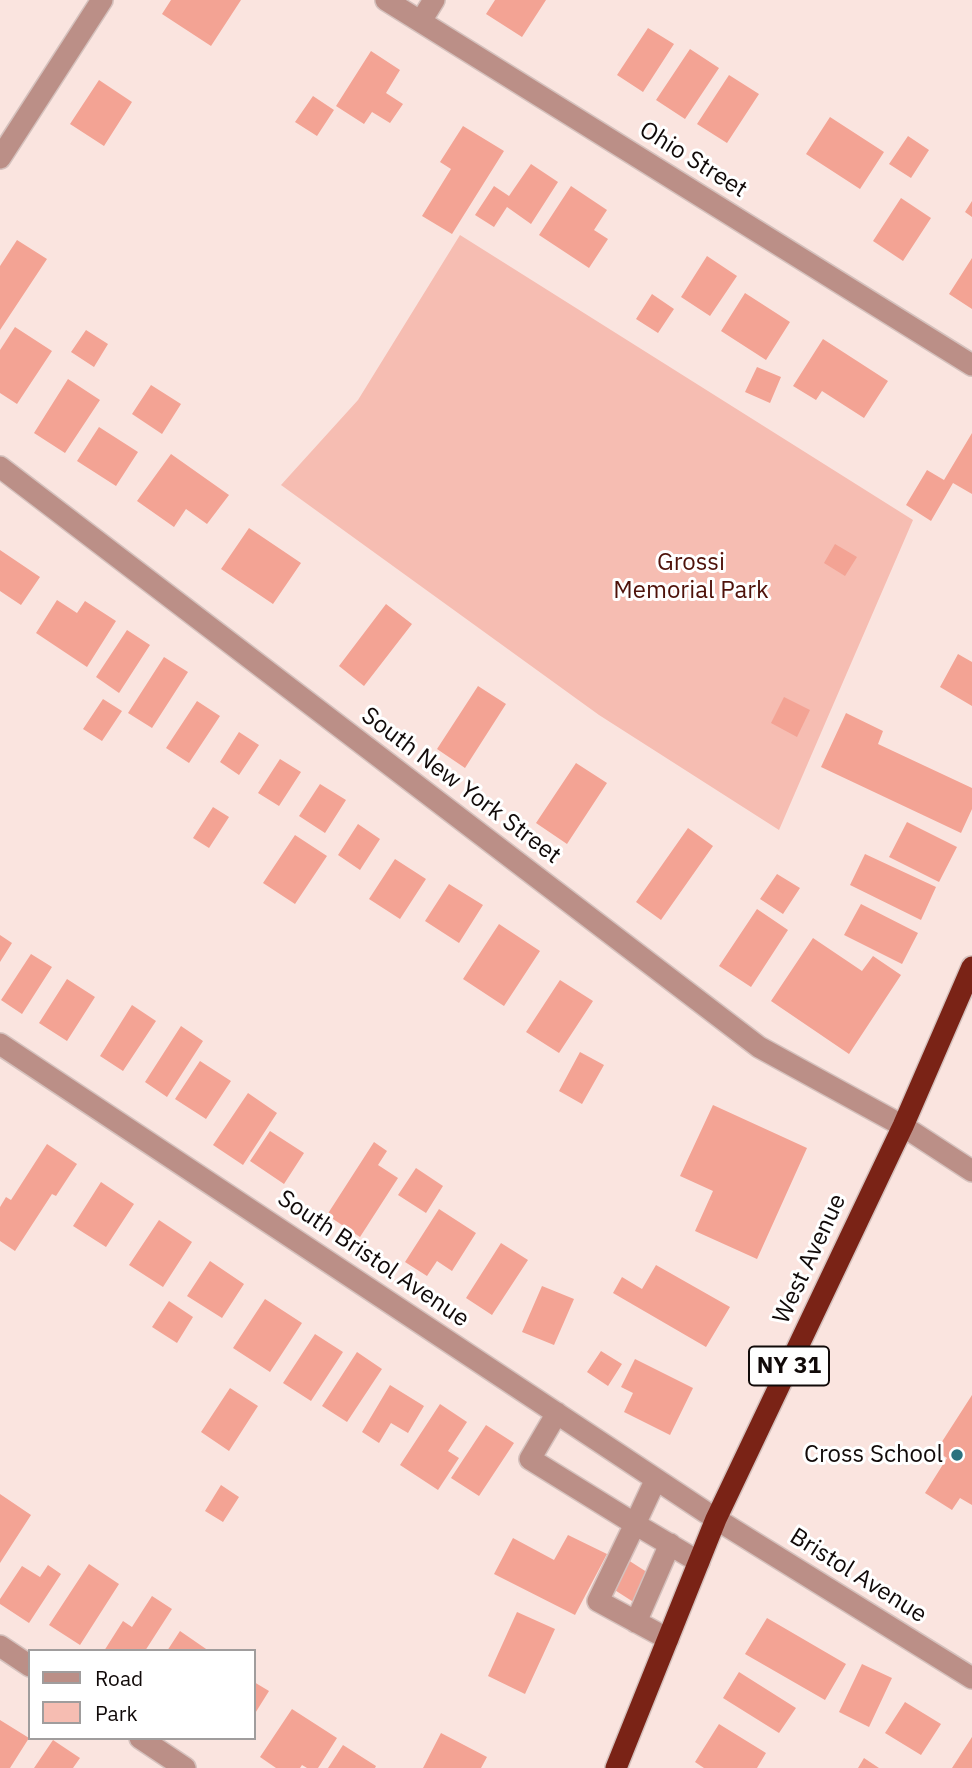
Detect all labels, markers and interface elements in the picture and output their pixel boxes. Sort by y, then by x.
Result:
street label: Ohio Street [634,116,752,204]
park label: Grossi Memorial Park [613,549,769,605]
street label: South New York Street [356,702,566,870]
street label: South Bristol Avenue [272,1184,474,1334]
street label: West Avenue [767,1189,853,1329]
road number: NY 31 [749,1346,829,1386]
place label: Cross School [804,1441,943,1469]
marker: Cross School [949,1447,965,1463]
street label: Bristol Avenue [784,1522,932,1630]
legend [28,1649,256,1740]
text: Road [95,1664,143,1692]
text: Park [95,1699,138,1727]

